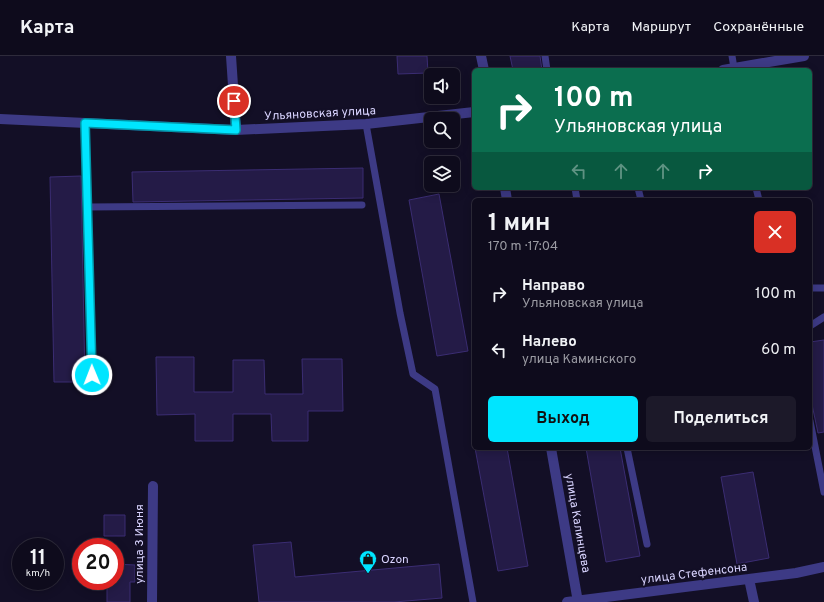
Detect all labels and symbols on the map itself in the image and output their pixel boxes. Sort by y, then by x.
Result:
pin [217,84,251,118]
street label: Ульяновская улица [264,103,376,125]
position arrow [71,354,113,396]
street label: улица Калинцева [560,472,594,574]
street label: улица 3 Июня [132,504,148,584]
speed limit sign: 20 [72,538,124,590]
shop icon: Ozon [358,549,378,574]
place label: Ozon [381,552,409,568]
street label: улица Стефенсона [640,560,748,588]

